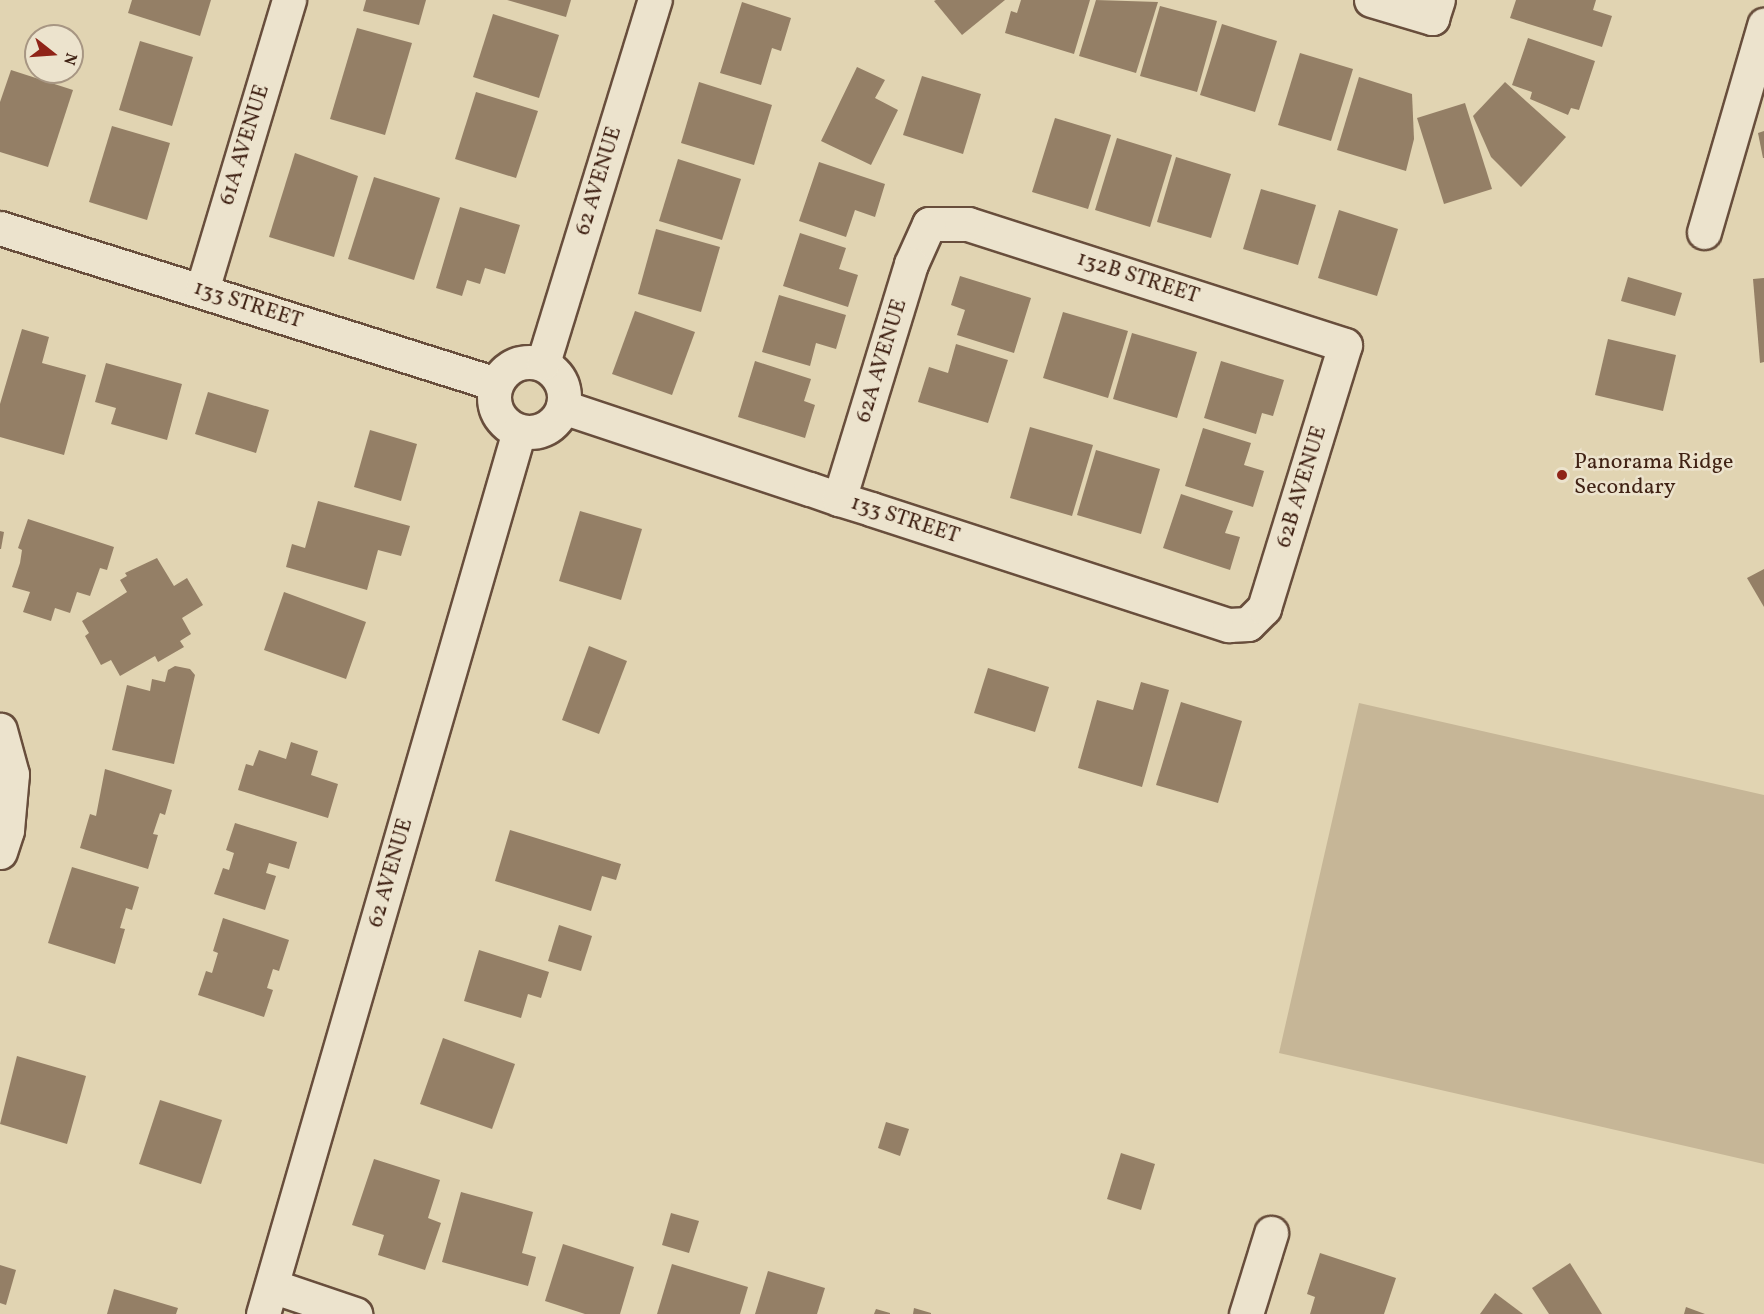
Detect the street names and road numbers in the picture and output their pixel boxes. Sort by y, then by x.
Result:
street label: 61A AVENUE [214,82,276,208]
street label: 62 AVENUE [570,123,628,239]
street label: 132B STREET [1073,246,1203,310]
street label: 133 STREET [190,275,306,335]
street label: 62A AVENUE [851,296,913,426]
street label: 62B AVENUE [1271,423,1333,551]
street label: 133 STREET [847,490,963,550]
street label: 62 AVENUE [363,815,419,931]

